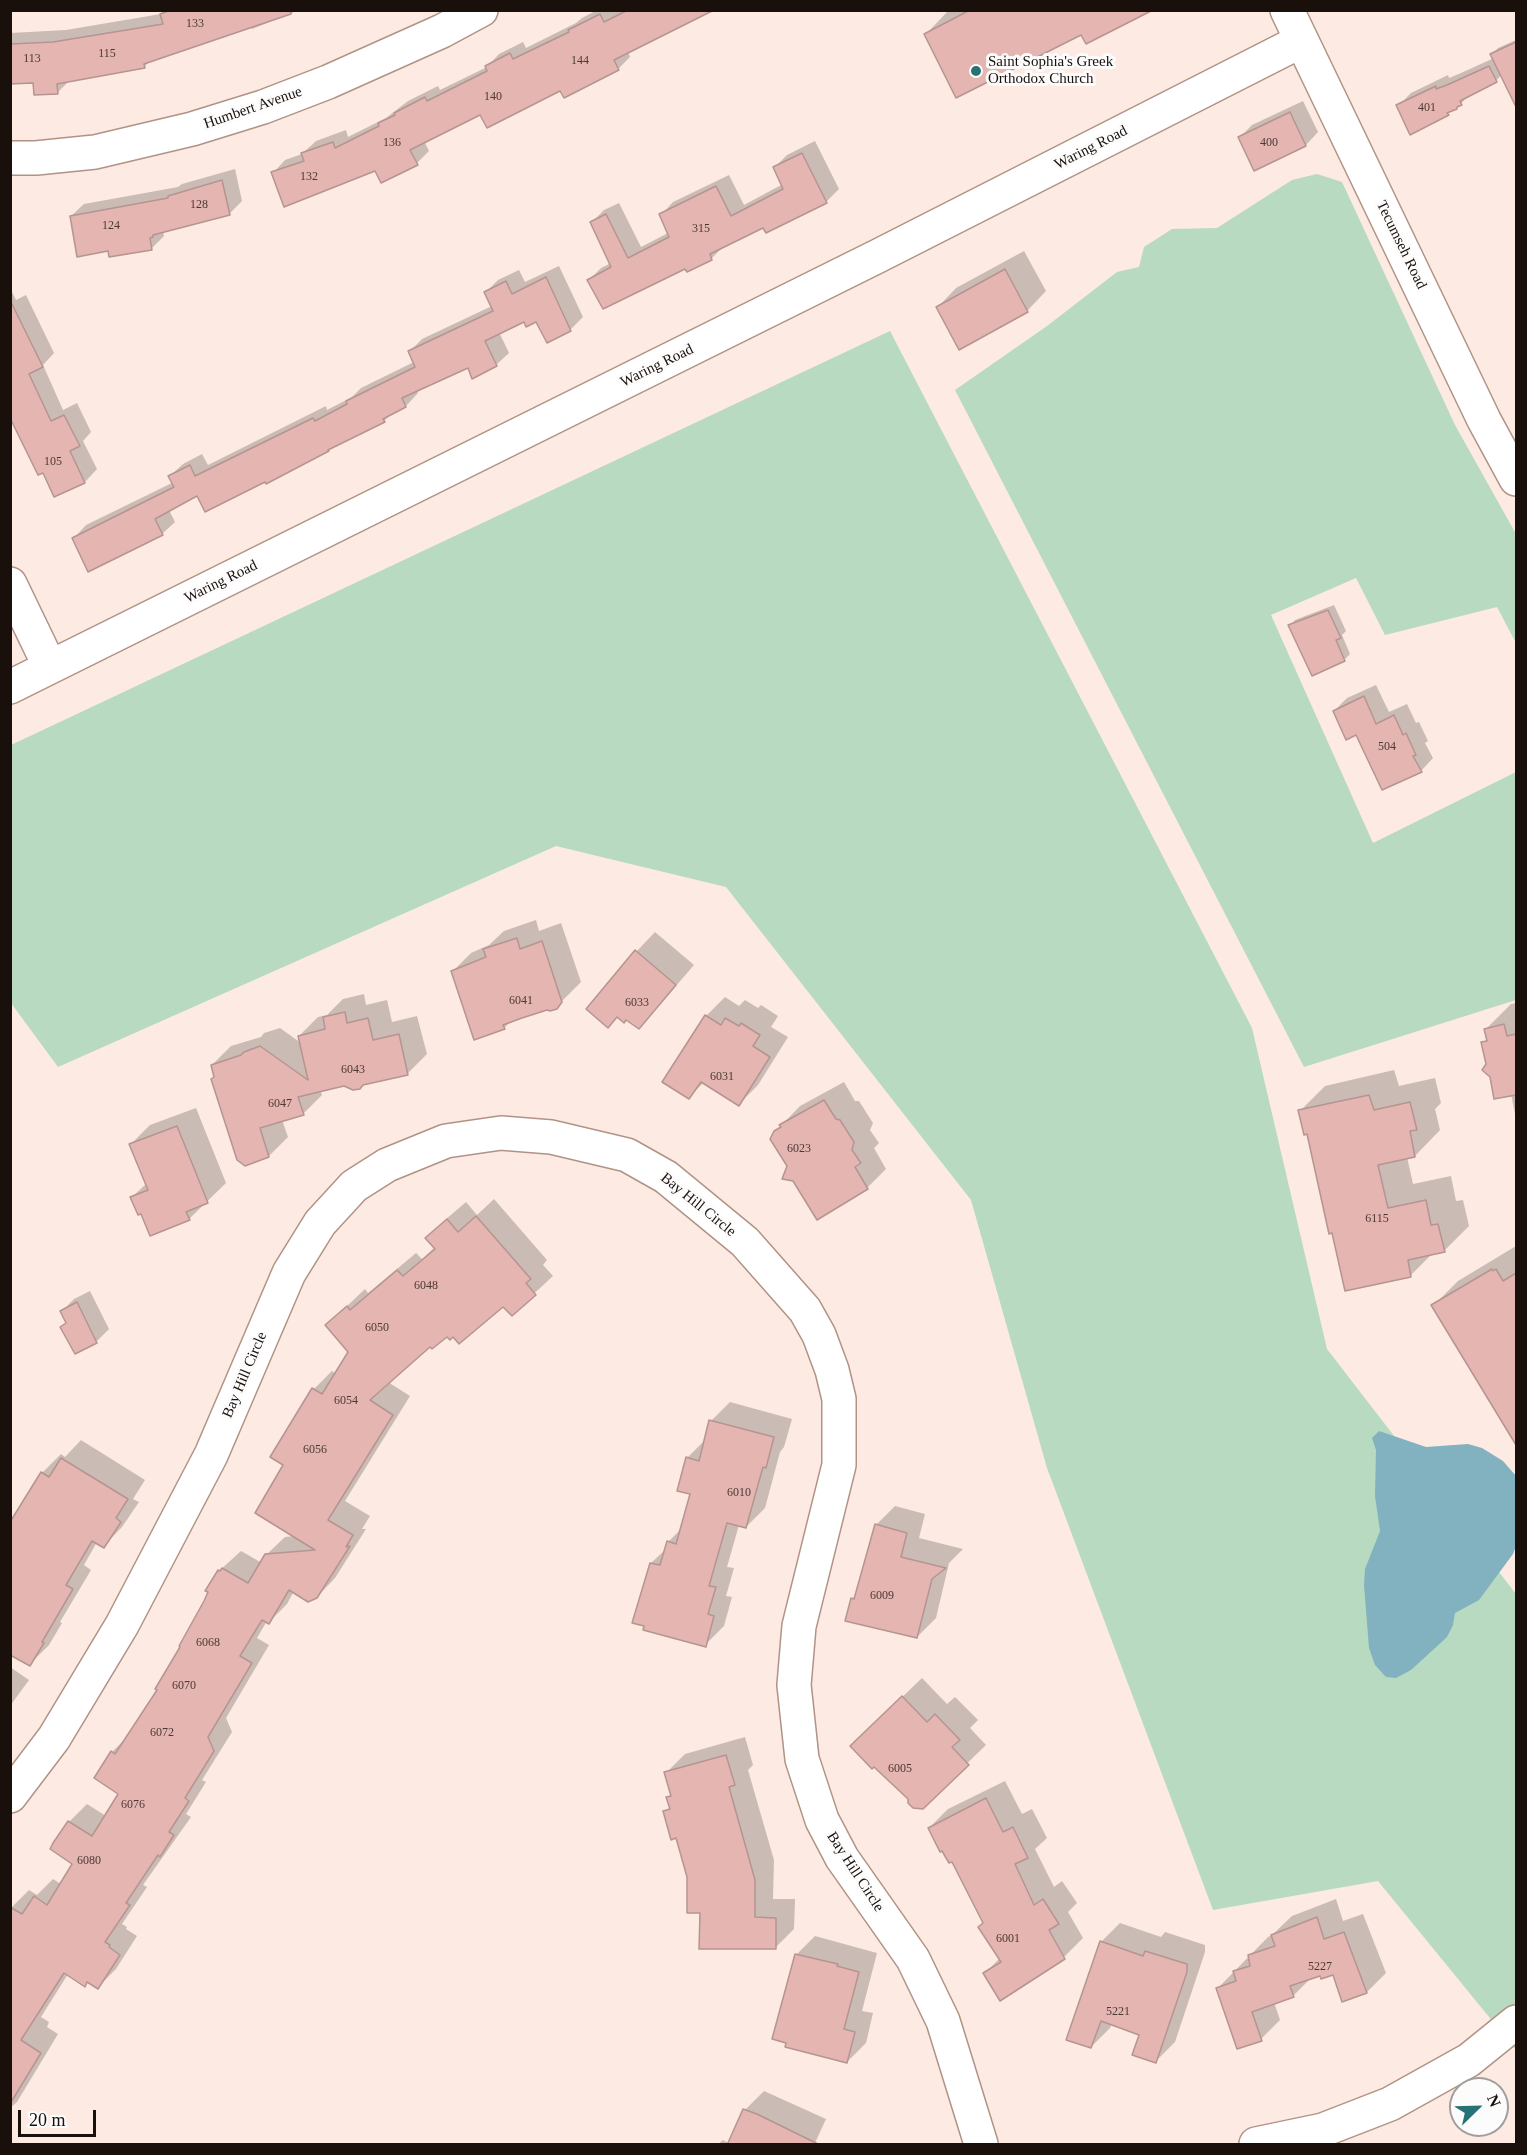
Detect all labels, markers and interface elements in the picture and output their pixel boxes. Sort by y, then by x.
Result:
house number: 133 [186,17,204,31]
house number: 115 [98,47,116,61]
house number: 113 [23,52,41,66]
place label: Saint Sophia's Greek Orthodox Church [988,53,1113,88]
house number: 144 [571,54,589,68]
marker: Saint Sophia's Greek Orthodox Church [969,64,983,78]
street label: Humbert Avenue [202,83,304,133]
house number: 140 [484,90,502,104]
house number: 401 [1418,101,1436,115]
street label: Waring Road [1052,122,1130,174]
house number: 136 [383,136,401,150]
house number: 400 [1260,136,1278,150]
house number: 132 [300,170,318,184]
house number: 128 [190,198,208,212]
street label: Tecumseh Road [1372,198,1430,292]
house number: 124 [102,219,120,233]
house number: 315 [692,222,710,236]
street label: Waring Road [617,341,697,391]
house number: 105 [44,455,62,469]
street label: Waring Road [181,557,261,607]
house number: 504 [1378,740,1396,754]
house number: 6041 [509,994,533,1008]
house number: 6033 [625,996,649,1010]
house number: 6043 [341,1063,365,1077]
house number: 6031 [710,1070,734,1084]
house number: 6047 [268,1097,292,1111]
house number: 6023 [787,1142,811,1156]
street label: Bay Hill Circle [657,1169,739,1241]
house number: 6115 [1365,1212,1389,1226]
house number: 6048 [414,1279,438,1293]
house number: 6050 [365,1321,389,1335]
street label: Bay Hill Circle [219,1329,271,1421]
house number: 6054 [334,1394,358,1408]
house number: 6056 [303,1443,327,1457]
house number: 6010 [727,1486,751,1500]
house number: 6009 [870,1589,894,1603]
house number: 6068 [196,1636,220,1650]
house number: 6070 [172,1679,196,1693]
house number: 6072 [150,1726,174,1740]
house number: 6005 [888,1762,912,1776]
house number: 6076 [121,1798,145,1812]
street label: Bay Hill Circle [822,1829,888,1915]
house number: 6080 [77,1854,101,1868]
house number: 6001 [996,1932,1020,1946]
house number: 5227 [1308,1960,1332,1974]
house number: 5221 [1106,2005,1130,2019]
north arrow [1449,2077,1509,2137]
text: N [1484,2092,1504,2109]
scale bar [21,2098,99,2136]
text: 20 m [29,2110,66,2130]

